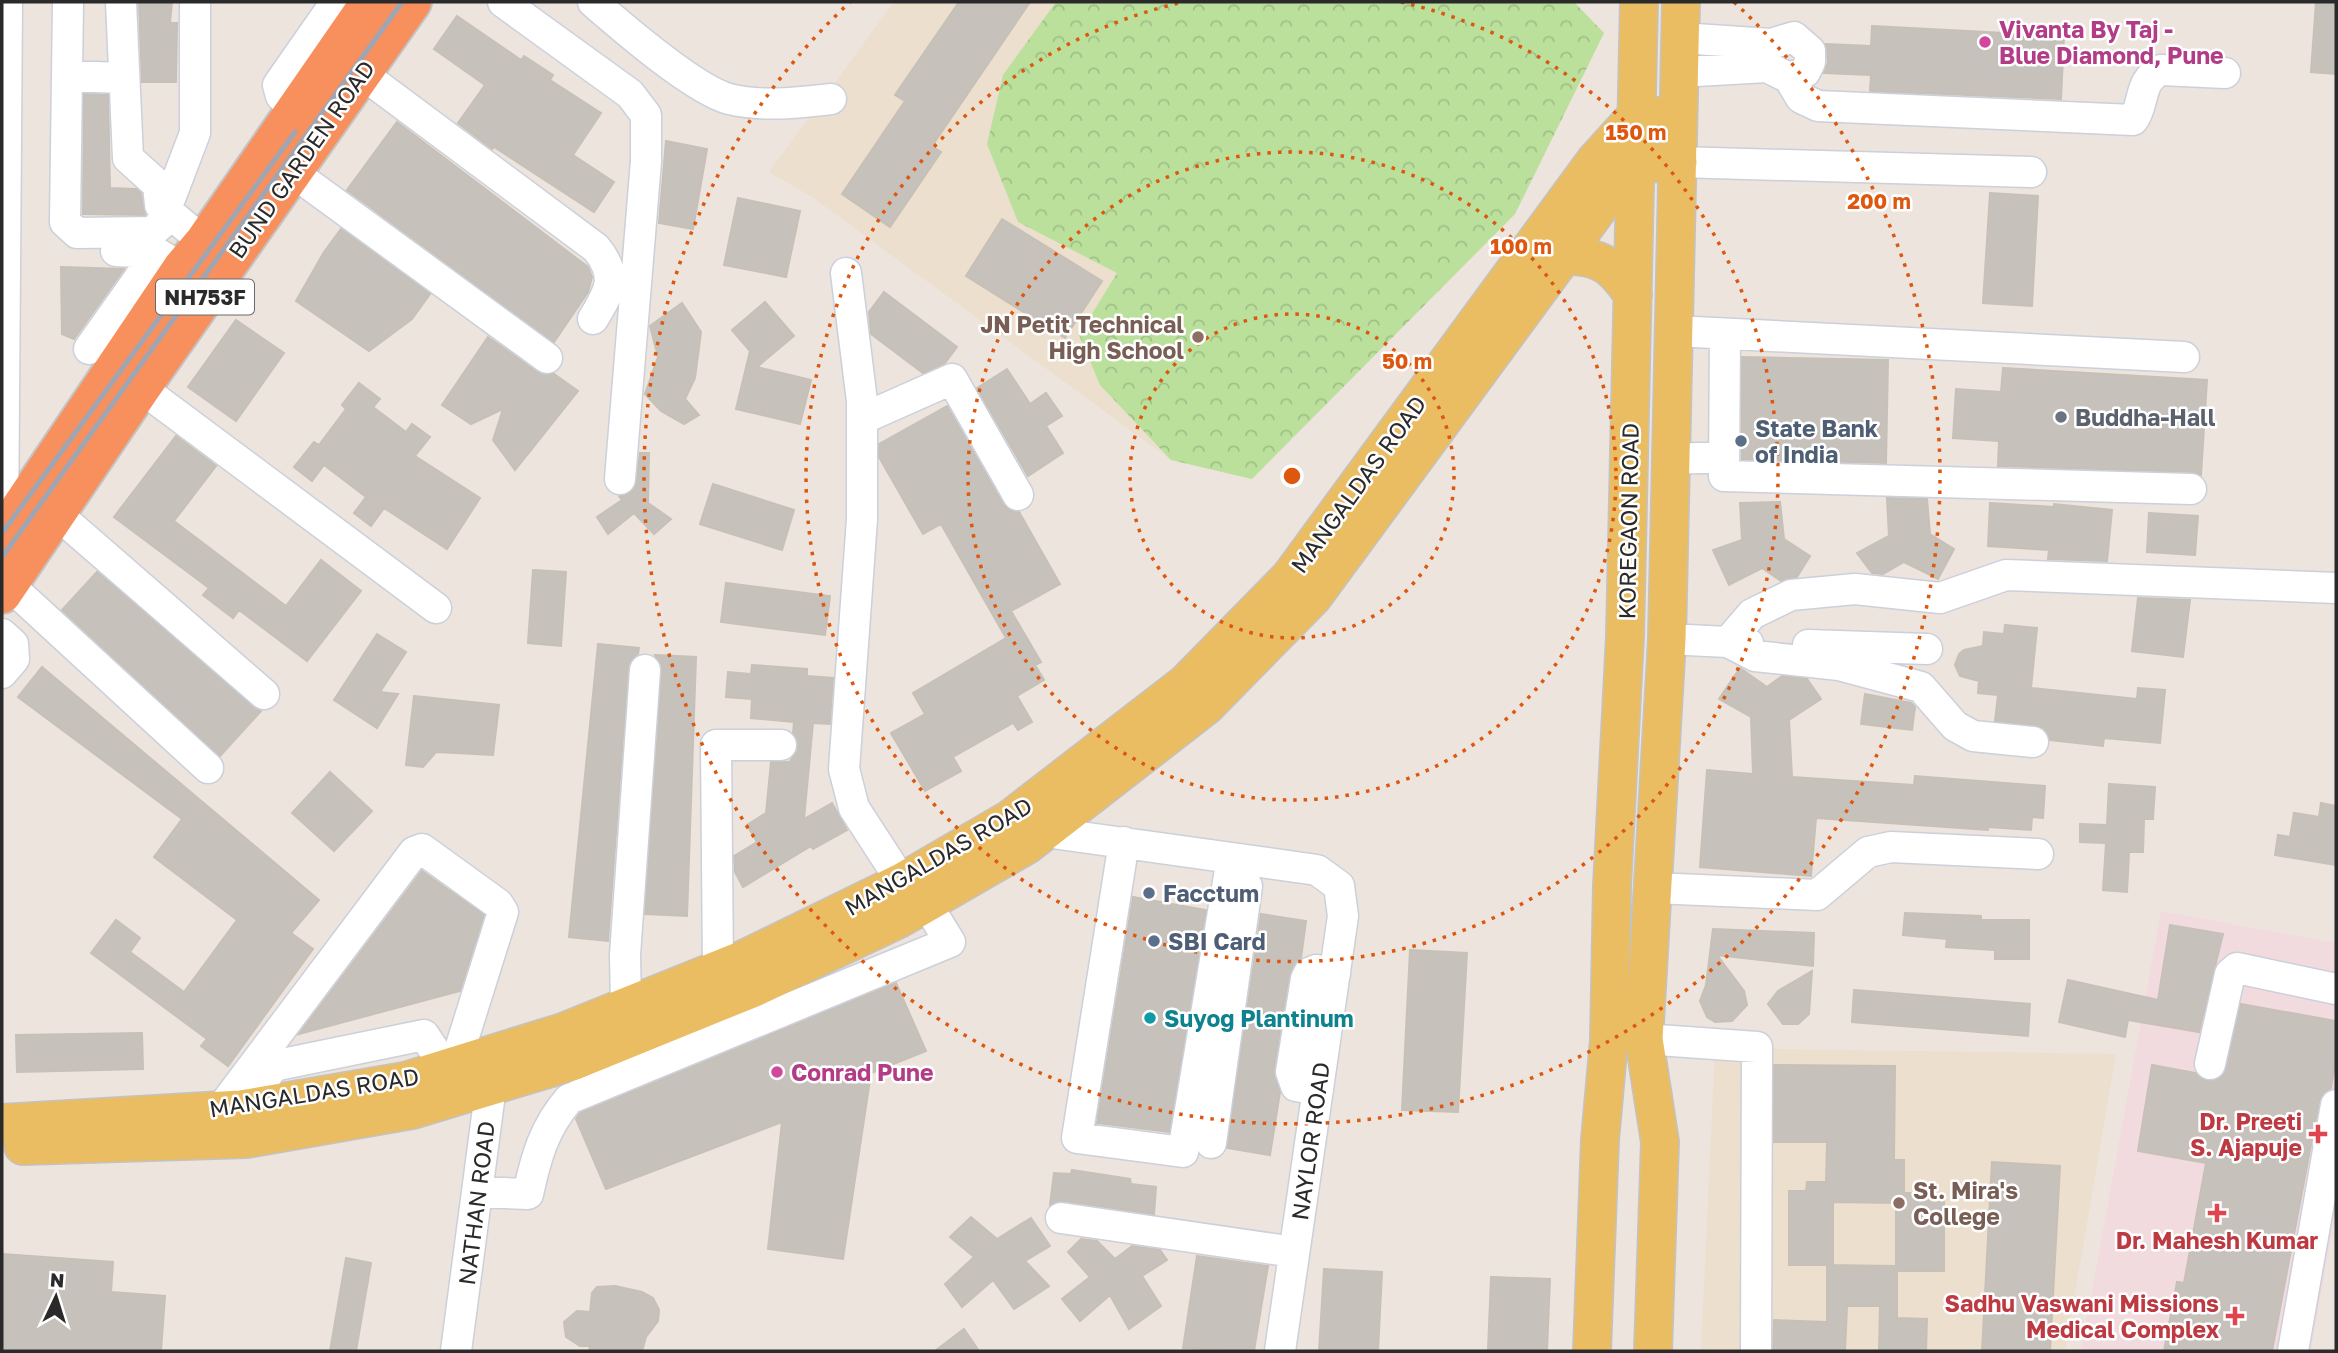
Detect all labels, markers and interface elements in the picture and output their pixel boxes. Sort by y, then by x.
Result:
place label: Vivanta By Taj - Blue Diamond, Pune [1999,15,2224,69]
marker: Vivanta By Taj - Blue Diamond, Pune [1977,34,1993,50]
street label: BUND GARDEN ROAD [222,55,380,263]
text: 150 m [1606,119,1666,145]
text: 200 m [1847,188,1911,214]
text: 100 m [1490,233,1552,259]
road number: NH753F [156,280,254,314]
place label: JN Petit Technical High School [980,310,1184,364]
marker: JN Petit Technical High School [1190,329,1206,345]
text: 50 m [1382,348,1432,374]
street label: MANGALDAS ROAD [1284,390,1432,578]
place label: Buddha-Hall [2075,403,2216,431]
marker: Buddha-Hall [2053,409,2069,425]
place label: State Bank of India [1755,414,1879,468]
street label: KOREGAON ROAD [1612,422,1644,620]
marker: State Bank of India [1733,433,1749,449]
centre of rings [1280,464,1304,488]
street label: MANGALDAS ROAD [839,791,1037,921]
place label: Facctum [1163,879,1259,907]
marker: Facctum [1141,885,1157,901]
place label: SBI Card [1168,927,1266,955]
marker: SBI Card [1146,933,1162,949]
place label: Suyog Plantinum [1164,1004,1354,1032]
marker: Suyog Plantinum [1142,1010,1158,1026]
place label: Conrad Pune [791,1058,934,1086]
street label: NAYLOR ROAD [1285,1060,1335,1222]
street label: MANGALDAS ROAD [207,1062,421,1122]
marker: Conrad Pune [769,1064,785,1080]
place label: Dr. Preeti S. Ajapuje [2190,1107,2302,1161]
street label: NATHAN ROAD [452,1119,500,1287]
marker: Dr. Preeti S. Ajapuje [2308,1124,2328,1144]
place label: St. Mira's College [1913,1176,2018,1230]
marker: St. Mira's College [1891,1195,1907,1211]
marker: Dr. Mahesh Kumar [2207,1203,2227,1223]
place label: Dr. Mahesh Kumar [2116,1226,2318,1254]
north arrow [21,1262,91,1332]
text: N [49,1268,65,1292]
place label: Sadhu Vaswani Missions Medical Complex [1945,1289,2220,1343]
marker: Sadhu Vaswani Missions Medical Complex [2225,1306,2245,1326]

